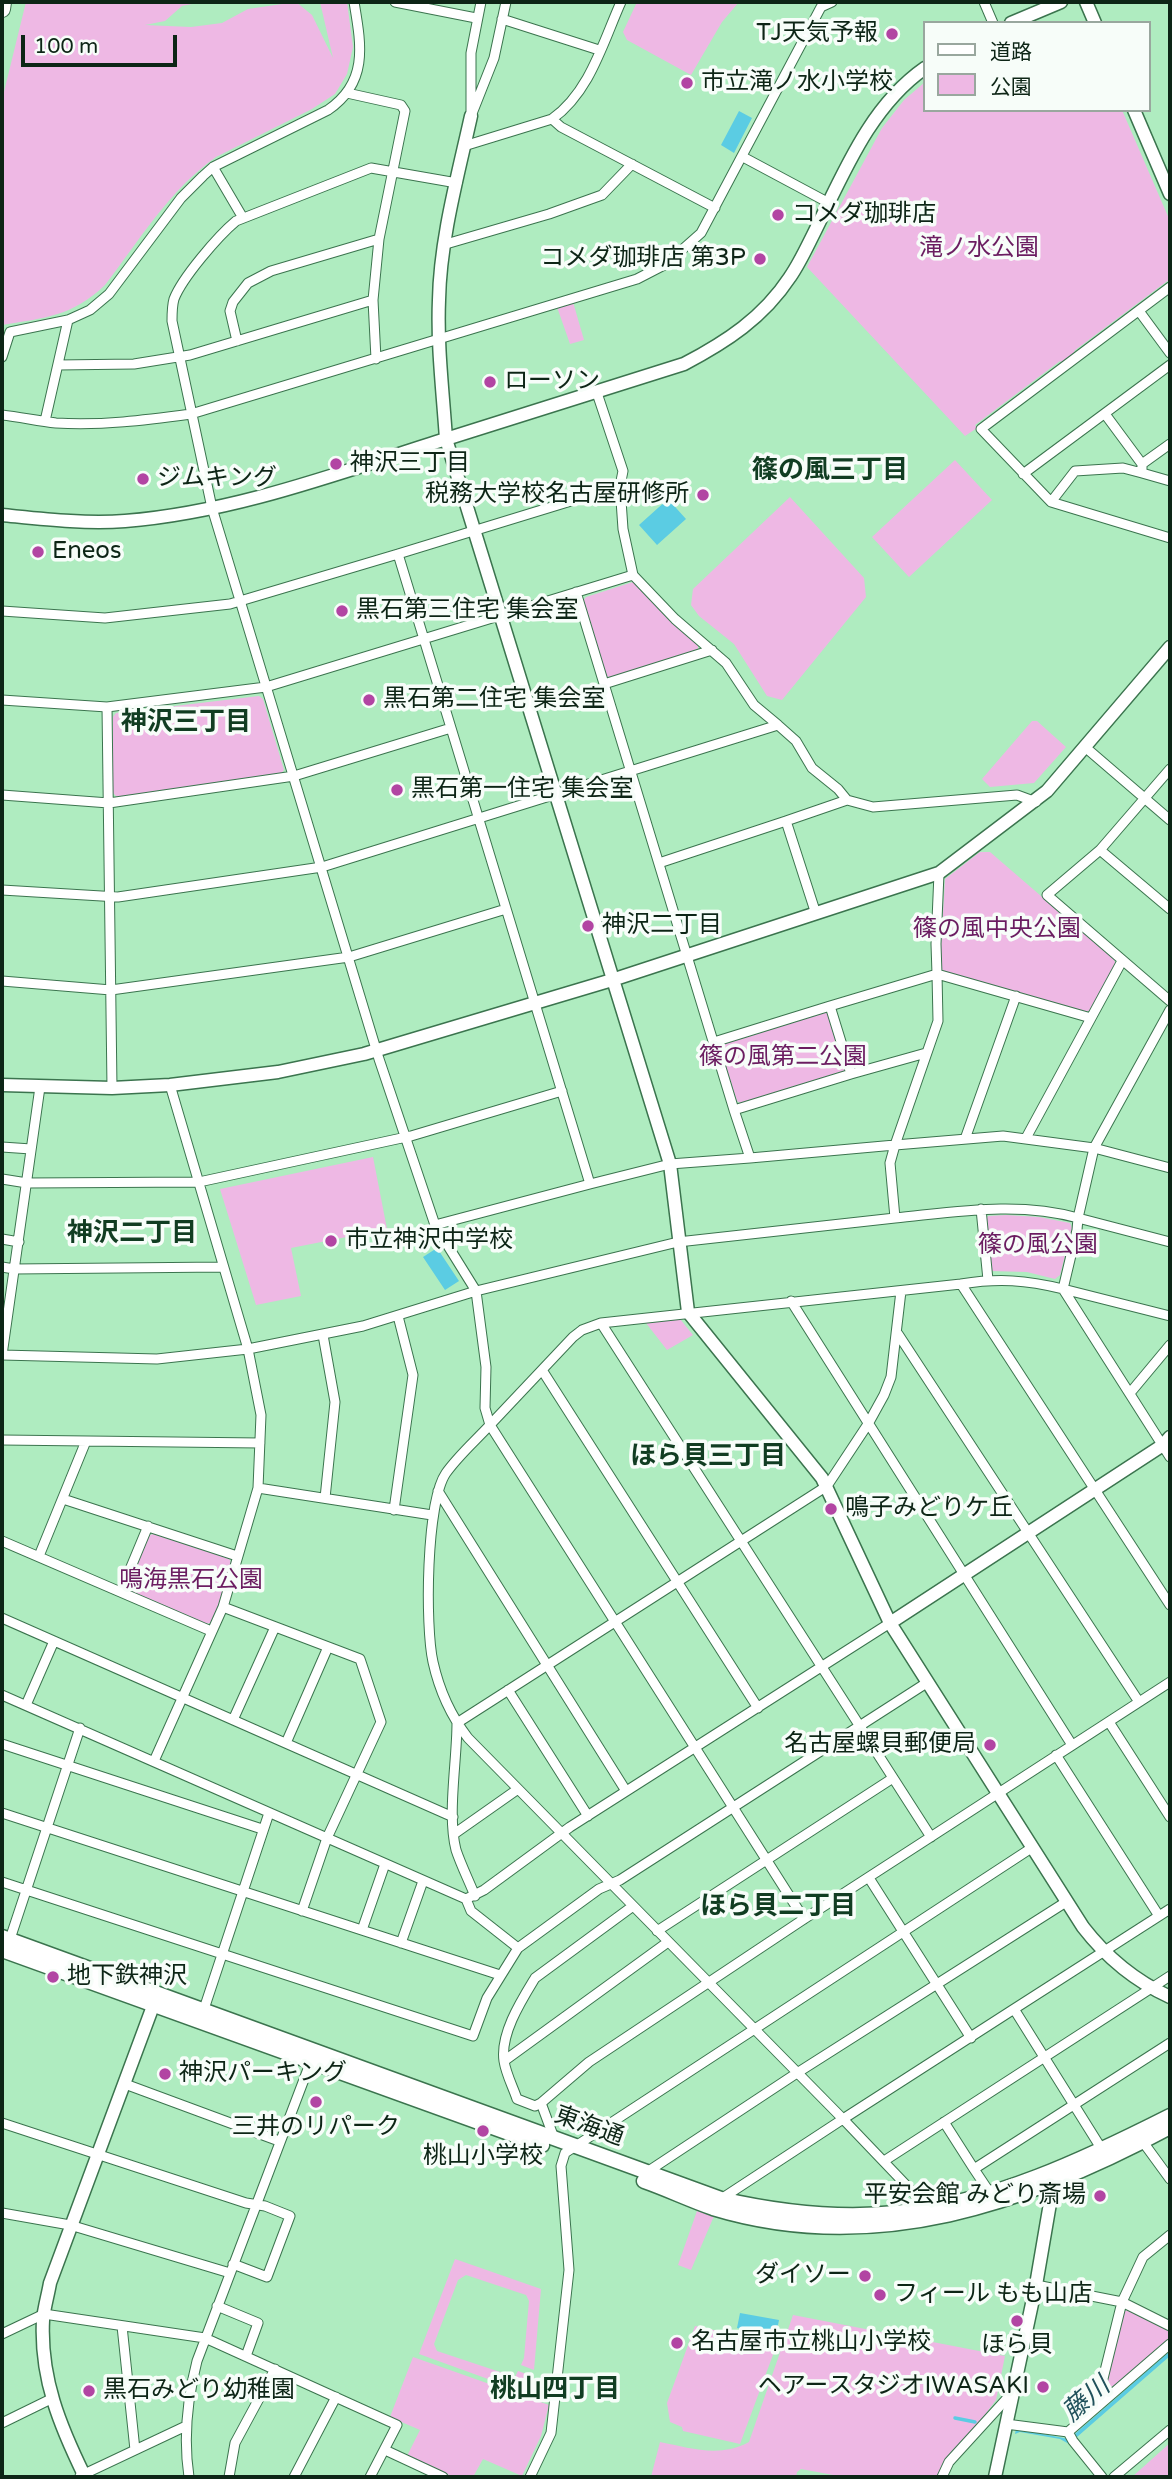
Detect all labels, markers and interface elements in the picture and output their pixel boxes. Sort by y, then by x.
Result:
place label: TJ天気予報 [756,20,878,48]
scale bar [24,21,180,65]
legend [923,21,1151,112]
marker: TJ天気予報 [884,26,900,42]
text: 100 m [34,34,98,59]
text: 道路 [990,40,1032,65]
place label: 市立滝ノ水小学校 [701,69,893,97]
marker: 市立滝ノ水小学校 [679,75,695,91]
text: 公園 [990,75,1032,100]
place label: コメダ珈琲店 [792,201,936,229]
marker: コメダ珈琲店 [770,207,786,223]
park label: 滝ノ水公園 [919,235,1039,263]
place label: コメダ珈琲店 第3P [541,245,746,273]
marker: コメダ珈琲店 第3P [752,251,768,267]
place label: ローソン [504,368,600,396]
marker: ローソン [482,374,498,390]
place label: 神沢三丁目 [350,450,470,478]
district label: 篠の風三丁目 [752,455,908,487]
marker: 神沢三丁目 [328,456,344,472]
place label: ジムキング [157,465,277,493]
marker: ジムキング [135,471,151,487]
place label: 税務大学校名古屋研修所 [425,481,689,509]
marker: 税務大学校名古屋研修所 [695,487,711,503]
place label: Eneos [52,538,121,566]
marker: Eneos [30,544,46,560]
place label: 黒石第三住宅 集会室 [356,597,578,625]
marker: 黒石第三住宅 集会室 [334,603,350,619]
place label: 黒石第二住宅 集会室 [383,686,605,714]
marker: 黒石第二住宅 集会室 [361,692,377,708]
district label: 神沢三丁目 [121,707,251,739]
place label: 黒石第一住宅 集会室 [411,776,633,804]
marker: 黒石第一住宅 集会室 [389,782,405,798]
place label: 神沢二丁目 [602,912,722,940]
park label: 篠の風中央公園 [913,916,1081,944]
marker: 神沢二丁目 [580,918,596,934]
park label: 篠の風第二公園 [699,1044,867,1072]
district label: 神沢二丁目 [67,1218,197,1250]
place label: 市立神沢中学校 [345,1227,513,1255]
park label: 篠の風公園 [978,1232,1098,1260]
marker: 市立神沢中学校 [323,1233,339,1249]
district label: ほら貝三丁目 [630,1441,786,1473]
place label: 鳴子みどりケ丘 [845,1495,1013,1523]
marker: 鳴子みどりケ丘 [823,1501,839,1517]
park label: 鳴海黒石公園 [119,1567,263,1595]
place label: 名古屋螺貝郵便局 [784,1731,976,1759]
marker: 名古屋螺貝郵便局 [982,1737,998,1753]
district label: ほら貝二丁目 [700,1891,856,1923]
place label: 地下鉄神沢 [67,1963,187,1991]
marker: 地下鉄神沢 [45,1969,61,1985]
place label: 神沢パーキング [179,2060,347,2088]
marker: 神沢パーキング [157,2066,173,2082]
marker: 三井のリパーク [308,2094,324,2110]
street label: 東海通 [550,2101,628,2153]
place label: 三井のリパーク [232,2114,400,2142]
marker: 桃山小学校 [475,2123,491,2139]
place label: 桃山小学校 [423,2143,543,2171]
place label: 平安会館 みどり斎場 [864,2182,1086,2210]
marker: 平安会館 みどり斎場 [1092,2188,1108,2204]
place label: ダイソー [755,2262,851,2290]
marker: ダイソー [857,2268,873,2284]
place label: フィール もも山店 [894,2281,1092,2309]
marker: フィール もも山店 [872,2287,888,2303]
marker: ほら貝 [1009,2313,1025,2329]
place label: 名古屋市立桃山小学校 [691,2329,931,2357]
place label: ほら貝 [981,2332,1053,2360]
marker: 名古屋市立桃山小学校 [669,2335,685,2351]
water label: 藤川 [1057,2371,1117,2429]
place label: ヘアースタジオIWASAKI [758,2373,1029,2401]
district label: 桃山四丁目 [490,2374,620,2406]
place label: 黒石みどり幼稚園 [103,2377,295,2405]
marker: ヘアースタジオIWASAKI [1035,2379,1051,2395]
marker: 黒石みどり幼稚園 [81,2383,97,2399]

